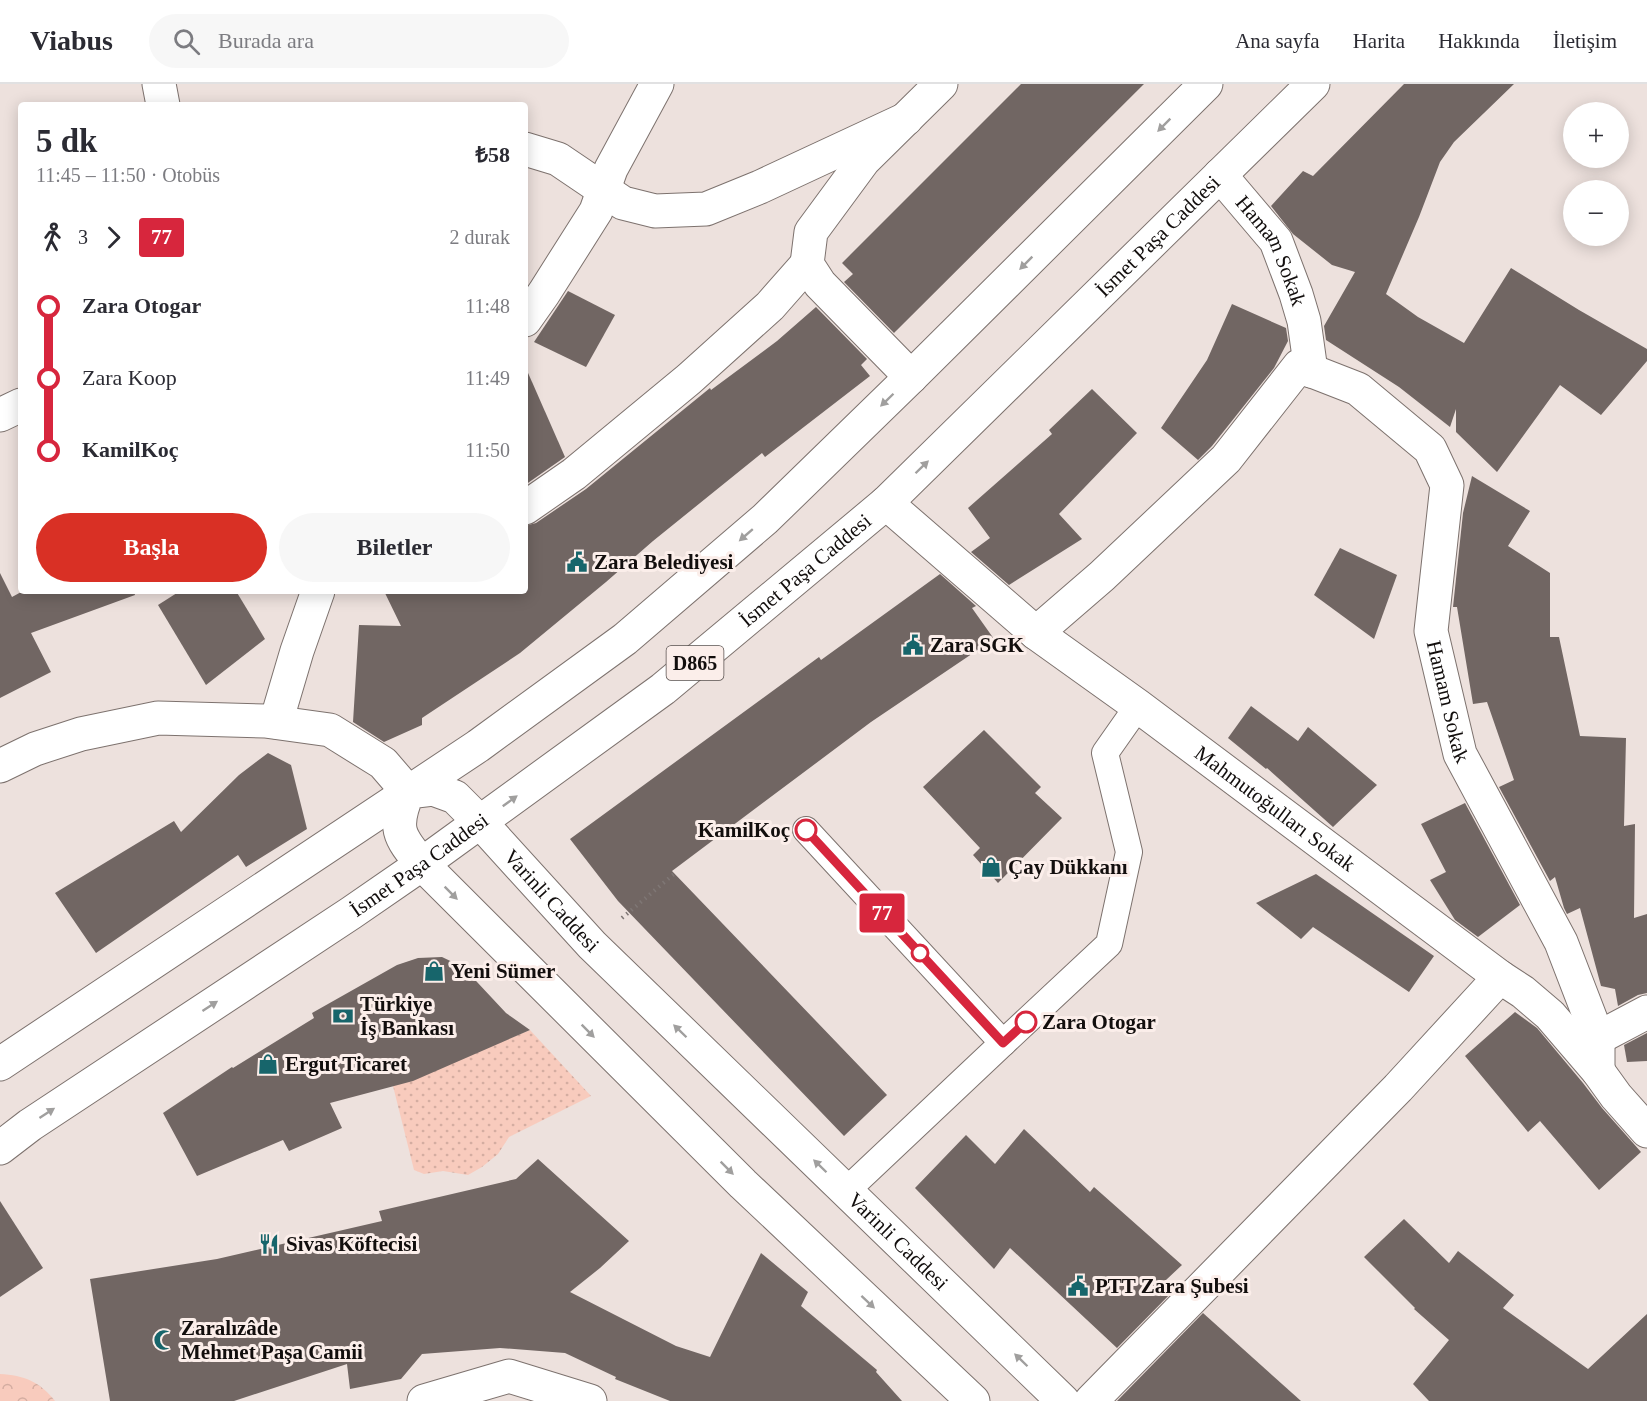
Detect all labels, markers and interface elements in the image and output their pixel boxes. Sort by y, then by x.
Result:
search box [149,14,569,68]
text: Viabus [30,25,113,56]
icon: search [170,25,203,58]
text: Burada ara [218,28,314,53]
text: Ana sayfa [1235,29,1320,53]
text: Harita [1353,29,1405,53]
text: Hakkında [1438,29,1520,53]
text: İletişim [1553,29,1617,53]
map controls [1563,102,1629,246]
button: + [1563,102,1629,168]
one-way arrow [1158,118,1172,132]
text: 5 dk [36,123,97,159]
text: ₺58 [475,142,510,167]
text: 11:45 – 11:50 · Otobüs [36,164,220,186]
street label: İsmet Paşa Caddesi [1091,170,1225,302]
button: − [1563,180,1629,246]
street label: Hamam Sokak [1231,191,1311,309]
icon: walk [36,221,69,254]
icon: forward [97,221,130,254]
text: 77 [151,225,172,249]
text: 3 [78,226,88,248]
text: 2 durak [449,226,510,248]
one-way arrow [1019,255,1033,270]
text: Zara Otogar [82,293,201,318]
text: 11:48 [465,295,510,317]
text: Zara Koop [82,365,177,390]
text: 11:49 [465,367,510,389]
one-way arrow [880,393,895,407]
text: KamilKoç [82,437,179,462]
text: 11:50 [465,439,510,461]
one-way arrow [914,461,928,475]
street label: İsmet Paşa Caddesi [735,509,876,632]
button: Başla [36,513,267,582]
button: Biletler [279,513,510,582]
one-way arrow [739,528,754,541]
public building icon: Zara Belediyesi [565,550,589,574]
place label: Zara Belediyesi [594,550,734,574]
public building icon: Zara SGK [901,633,925,657]
place label: Zara SGK [930,633,1025,657]
street label: Hamam Sokak [1422,638,1475,767]
road number: D865 [666,646,724,680]
street label: Mahmutoğulları Sokak [1190,741,1360,877]
one-way arrow [502,796,517,808]
street label: İsmet Paşa Caddesi [346,808,493,922]
place label: KamilKoç [698,818,790,842]
marker: KamilKoç [795,819,817,841]
street label: Varinli Caddesi [499,844,604,957]
shop icon: Çay Dükkanı [979,855,1003,879]
place label: Çay Dükkanı [1008,855,1128,879]
one-way arrow [443,885,457,899]
line badge: 77 [855,894,909,932]
text: 77 [872,901,893,925]
unlabelled marker [911,944,929,962]
shop icon: Yeni Sümer [422,959,446,983]
place label: Yeni Sümer [451,959,555,983]
place label: Türkiye İş Bankası [360,992,454,1040]
one-way arrow [202,1001,218,1012]
bank icon: Türkiye İş Bankası [331,1004,355,1028]
place label: Zara Otogar [1042,1010,1156,1034]
marker: Zara Otogar [1015,1011,1037,1033]
one-way arrow [581,1023,595,1037]
one-way arrow [674,1024,688,1038]
shop icon: Ergut Ticaret [256,1052,280,1076]
place label: Ergut Ticaret [285,1052,407,1076]
one-way arrow [39,1108,55,1119]
one-way arrow [720,1160,734,1175]
one-way arrow [813,1160,827,1174]
street label: Varinli Caddesi [843,1187,953,1295]
restaurant icon: Sivas Köftecisi [257,1232,281,1256]
place label: Sivas Köftecisi [286,1232,417,1256]
public building icon: PTT Zara Şubesi [1066,1274,1090,1298]
place label: PTT Zara Şubesi [1095,1274,1249,1298]
one-way arrow [861,1295,875,1309]
place label: Zaralızâde Mehmet Paşa Camii [181,1316,363,1364]
mosque icon: Zaralızâde Mehmet Paşa Camii [152,1328,176,1352]
one-way arrow [1014,1354,1028,1368]

